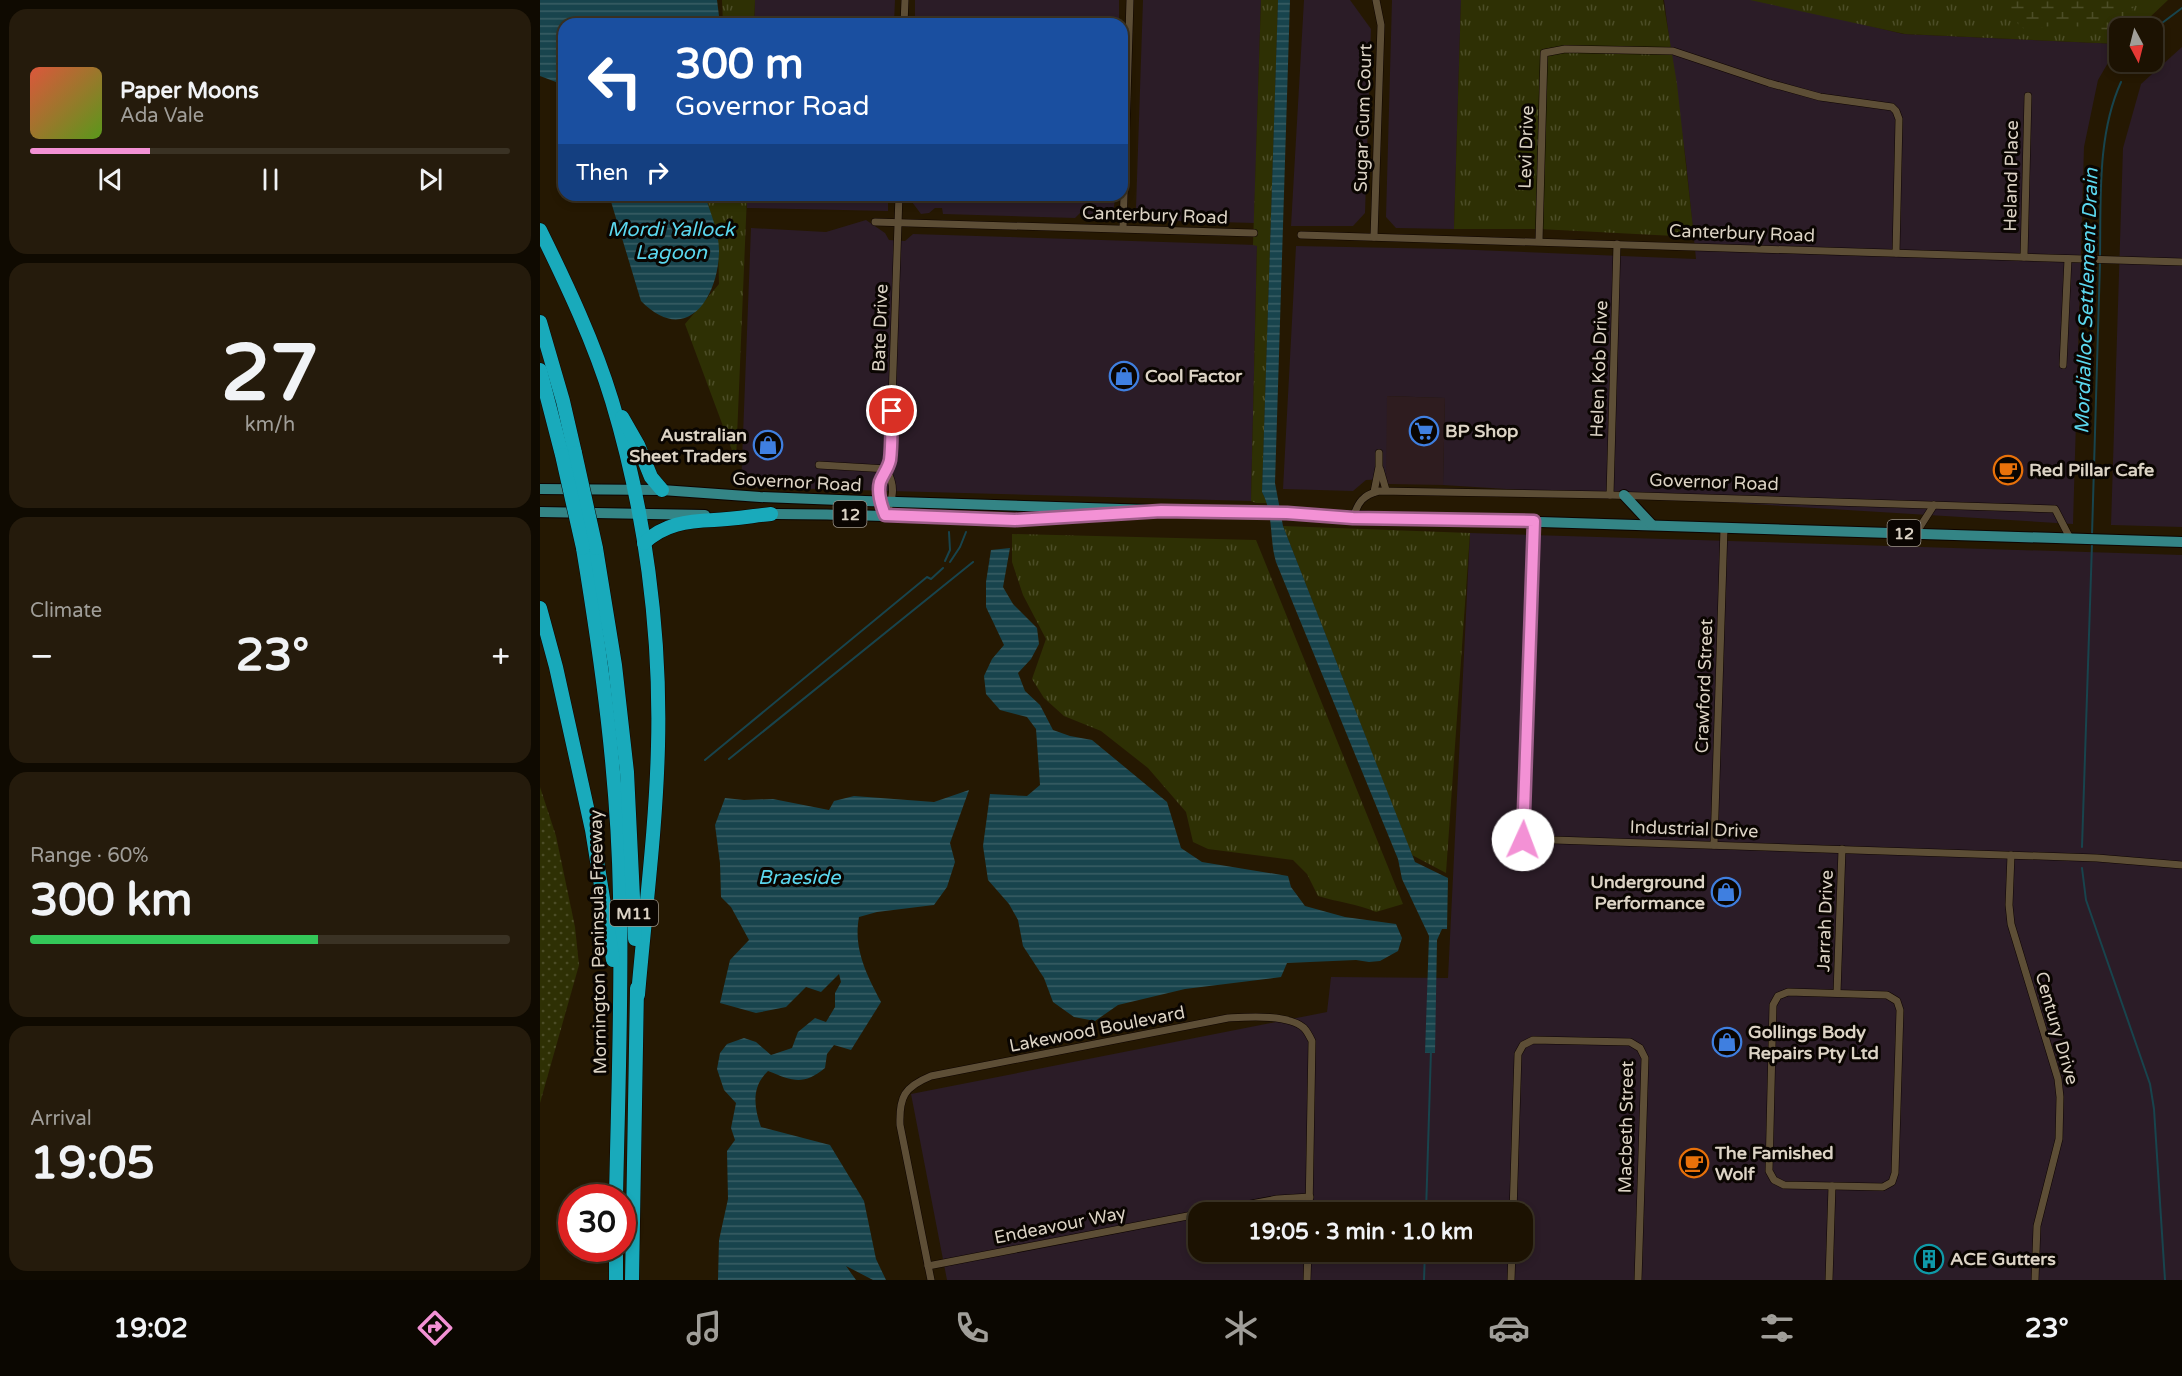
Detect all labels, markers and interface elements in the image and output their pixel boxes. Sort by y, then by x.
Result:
north arrow [2109,18,2163,72]
map controls [2109,18,2163,72]
text: 300 m [675,39,804,90]
icon: left [576,42,654,120]
street label: Sugar Gum Court [1349,43,1377,193]
text: Paper Moons [120,78,259,104]
text: Governor Road [675,90,869,123]
text: Ada Vale [120,104,204,128]
street label: Levi Drive [1514,105,1538,189]
street label: Heland Place [1999,120,2023,232]
icon: right [641,156,674,189]
text: Then [576,160,629,186]
icon: previous [94,163,127,196]
icon: pause [254,163,287,196]
icon: next [414,163,447,196]
water label: Mordialloc Settlement Drain [2070,167,2104,434]
street label: Canterbury Road [1082,201,1228,229]
water label: Mordi Yallock Lagoon [607,218,737,265]
street label: Canterbury Road [1669,219,1815,247]
street label: Bate Drive [867,283,893,373]
street label: Helen Kob Drive [1586,300,1612,438]
text: 27 [221,327,319,421]
shop icon: Cool Factor [1108,360,1140,392]
place label: Cool Factor [1145,365,1243,387]
pin [866,385,917,436]
icon: arrive [875,394,908,427]
text: km/h [245,413,295,437]
supermarket icon: BP Shop [1408,415,1440,447]
place label: BP Shop [1445,420,1518,442]
place label: Australian Sheet Traders [629,424,747,467]
shop icon: Australian Sheet Traders [752,429,784,461]
cafe icon: Red Pillar Cafe [1992,454,2024,486]
place label: Red Pillar Cafe [2029,459,2154,481]
street label: Governor Road [732,468,862,496]
street label: Governor Road [1649,469,1779,495]
road number: 12 [834,501,866,527]
road number: 12 [1888,520,1920,546]
text: Climate [30,599,102,623]
street label: Crawford Street [1691,618,1717,754]
text: 23° [236,629,309,683]
text: − [30,637,54,676]
text: + [491,637,510,676]
position arrow [1491,808,1555,872]
street label: Mornington Peninsula Freeway [585,809,611,1074]
street label: Industrial Drive [1629,816,1759,842]
text: Range · 60% [30,844,149,868]
water label: Braeside [758,866,842,890]
street label: Jarrah Drive [1812,869,1838,973]
place label: Underground Performance [1590,871,1705,914]
text: 300 km [30,874,192,928]
shop icon: Underground Performance [1710,876,1742,908]
road number: M11 [610,900,658,926]
street label: Century Drive [2030,969,2084,1087]
street label: Lakewood Boulevard [1007,1001,1187,1057]
place label: Gollings Body Repairs Pty Ltd [1748,1021,1879,1064]
shop icon: Gollings Body Repairs Pty Ltd [1711,1026,1743,1058]
street label: Macbeth Street [1614,1060,1638,1193]
text: Arrival [30,1107,92,1131]
text: 19:05 [30,1137,155,1191]
place label: The Famished Wolf [1714,1142,1834,1185]
cafe icon: The Famished Wolf [1678,1147,1710,1179]
speed limit sign: 30 [558,1184,636,1262]
street label: Endeavour Way [992,1201,1128,1249]
text: 19:05 · 3 min · 1.0 km [1248,1219,1473,1245]
building icon: ACE Gutters [1913,1243,1945,1275]
place label: ACE Gutters [1950,1248,2056,1270]
icon: directions [414,1307,456,1349]
icon: music [683,1307,725,1349]
icon: phone [951,1307,993,1349]
icon: climate [1220,1307,1262,1349]
icon: car [1488,1307,1530,1349]
icon: filters [1756,1307,1798,1349]
text: 19:02 [113,1312,188,1345]
text: 23° [2025,1312,2069,1345]

